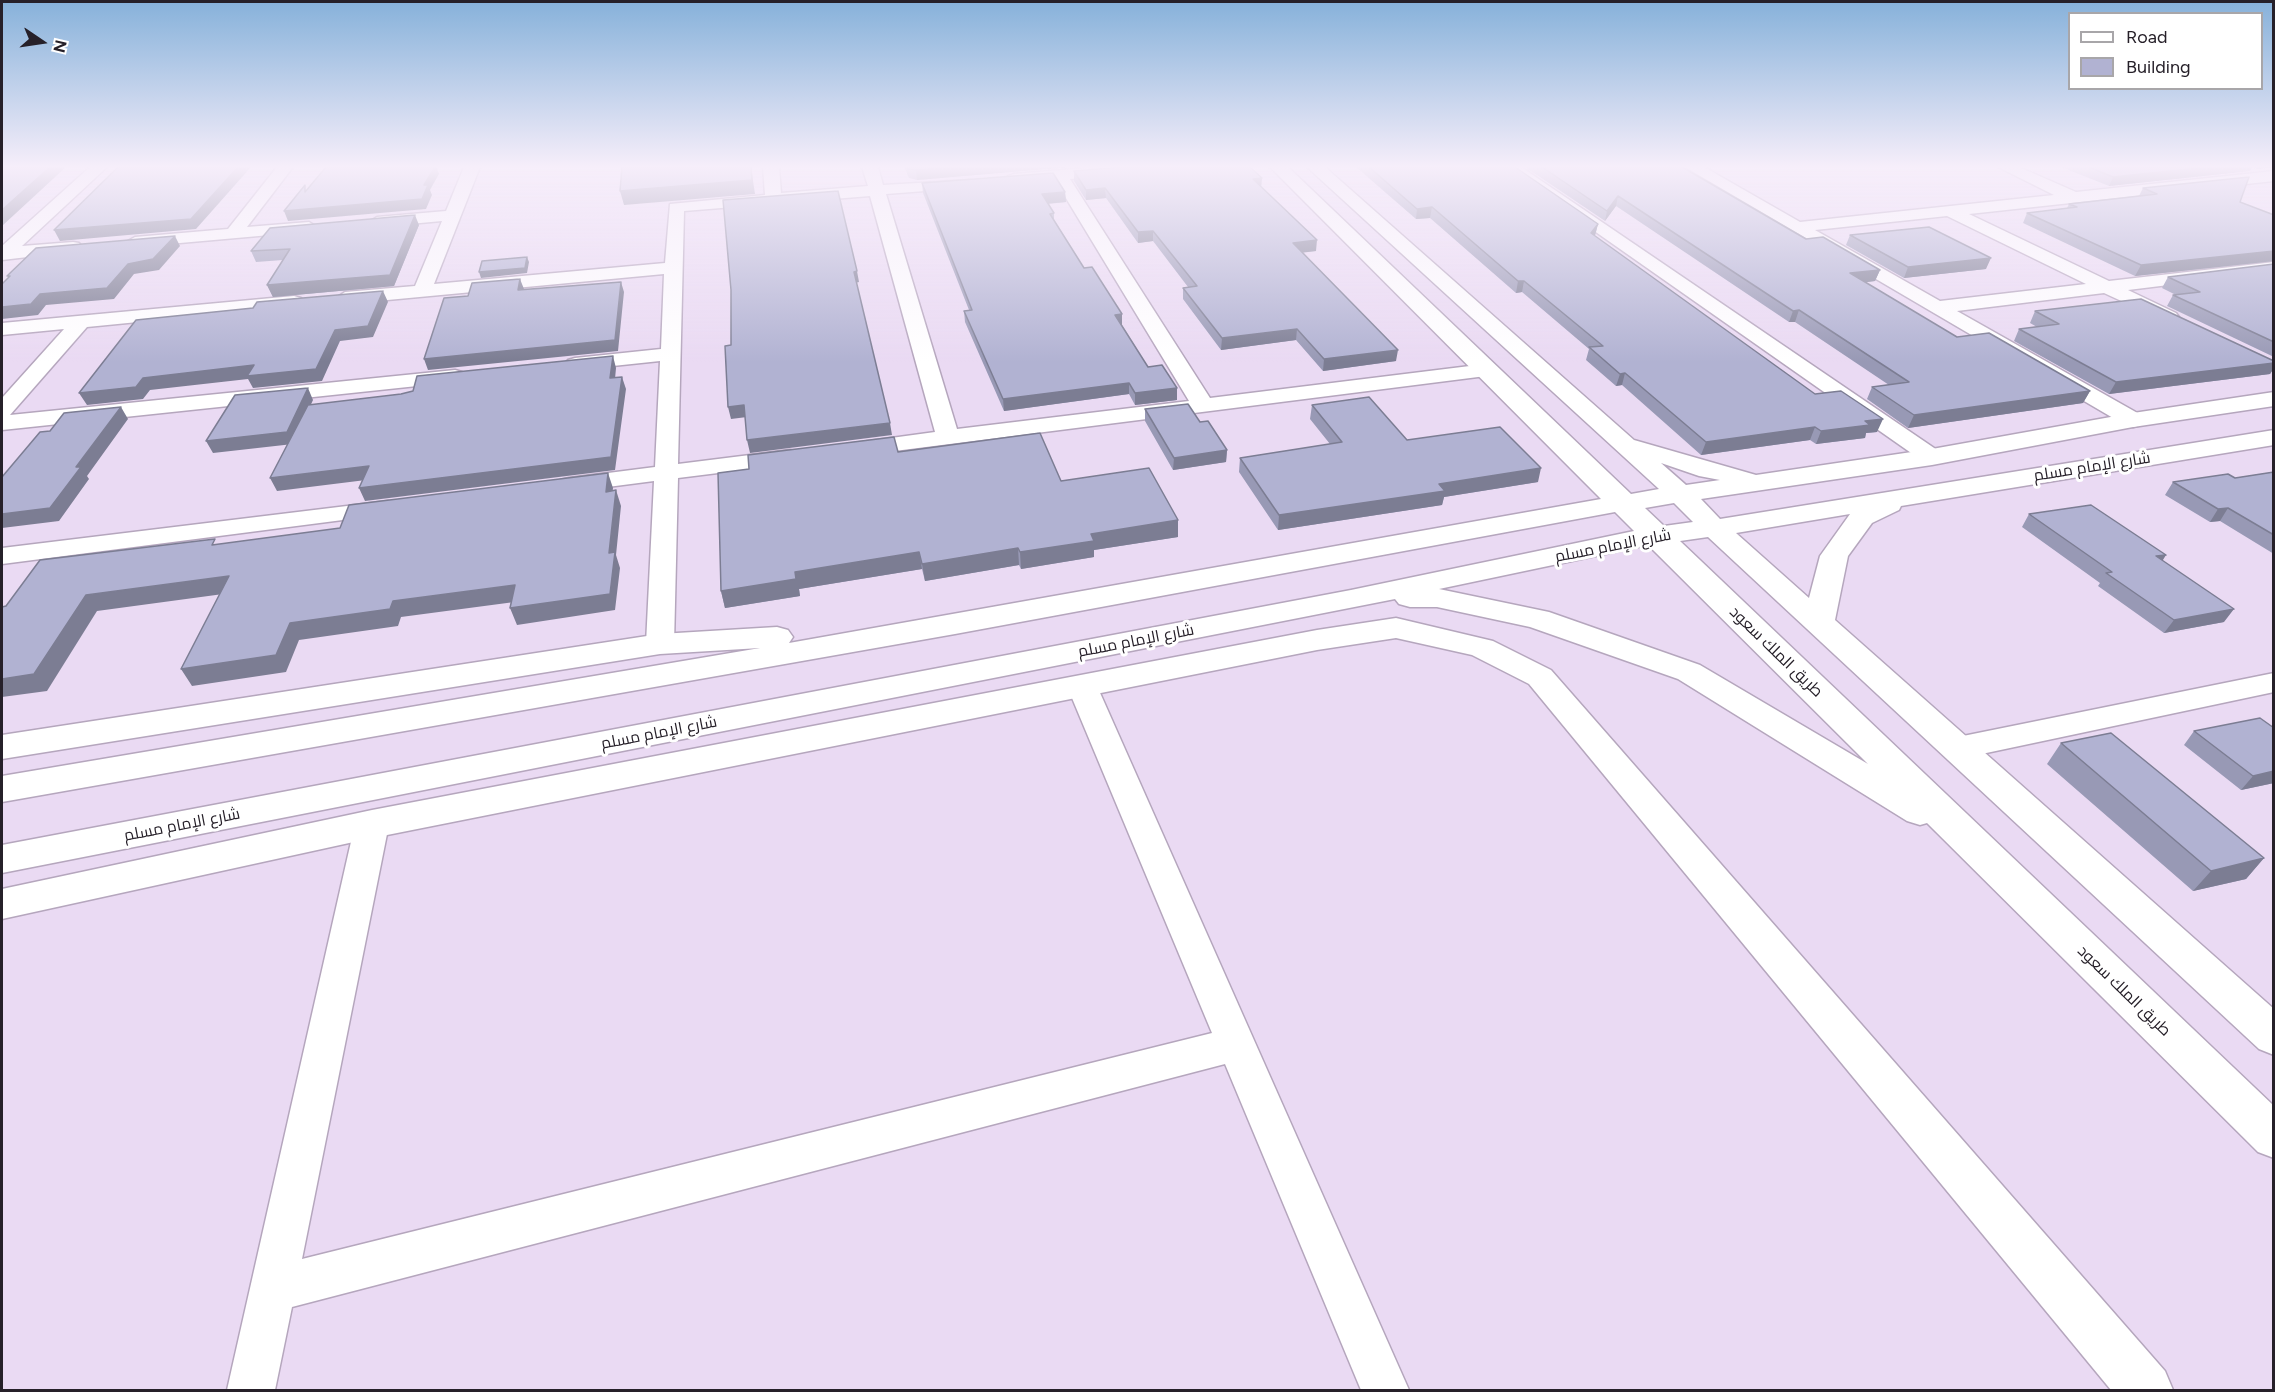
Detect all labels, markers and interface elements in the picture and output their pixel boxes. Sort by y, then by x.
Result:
north arrow [12,12,72,72]
legend [2068,12,2263,90]
text: Road [2126,26,2167,48]
text: N [49,38,71,54]
text: Building [2126,56,2191,78]
street label: شارع الإمام مسلم [2032,448,2152,486]
street label: شارع الإمام مسلم [1553,525,1673,567]
street label: طريق الملك سعود [1725,603,1827,701]
street label: شارع الإمام مسلم [1076,620,1196,662]
street label: شارع الإمام مسلم [599,712,719,754]
street label: شارع الإمام مسلم [122,804,242,846]
street label: طريق الملك سعود [2073,942,2175,1040]

